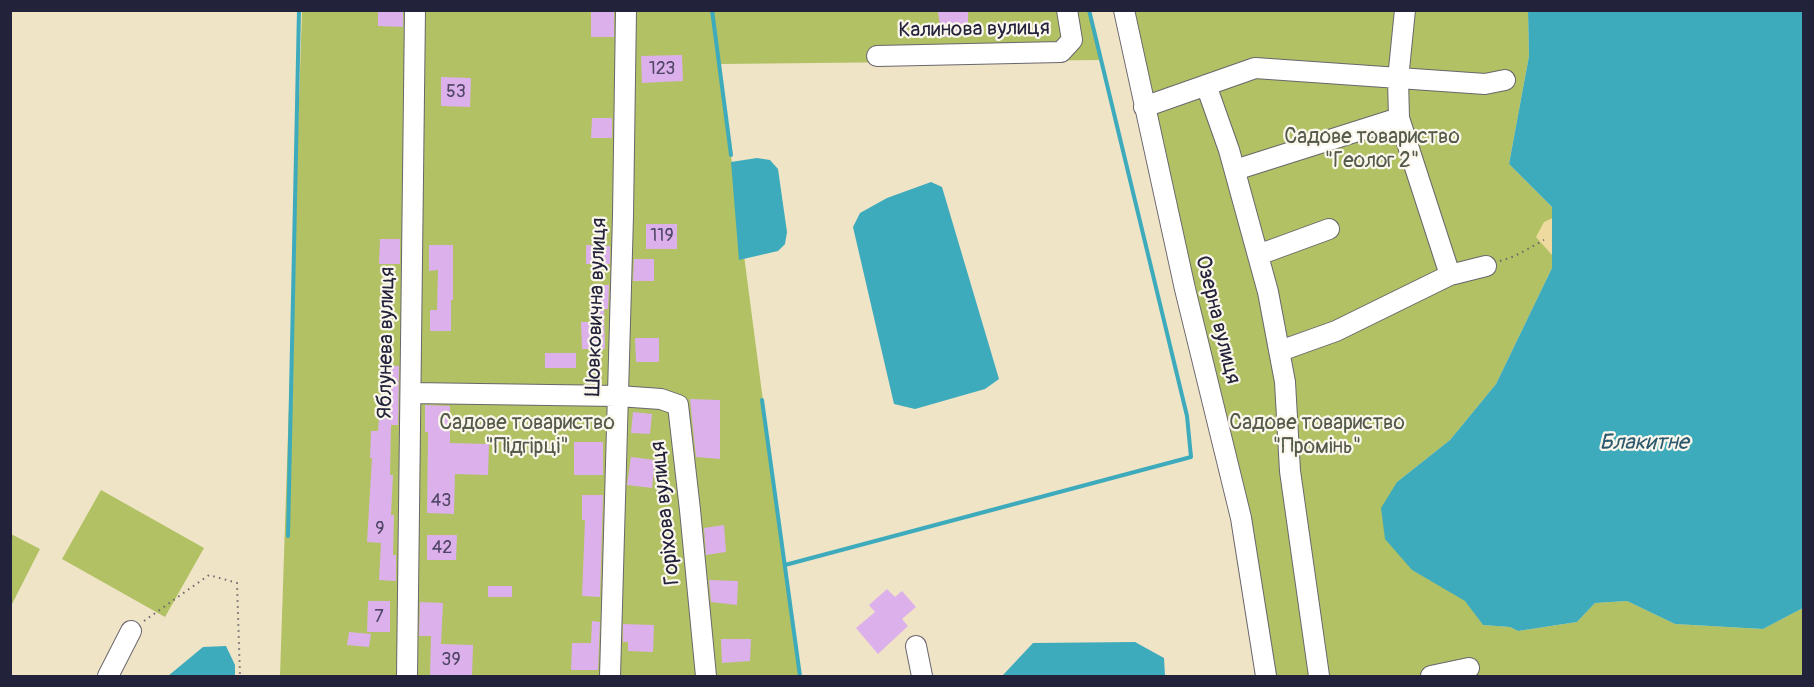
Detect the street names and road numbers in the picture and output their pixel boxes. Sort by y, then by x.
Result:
street label: Калинова вулиця [898,16,1050,44]
street label: Шовковична вулиця [581,217,613,397]
street label: Озерна вулиця [1189,253,1245,387]
street label: Яблунева вулиця [373,267,401,419]
street label: Горіхова вулиця [646,440,686,586]

